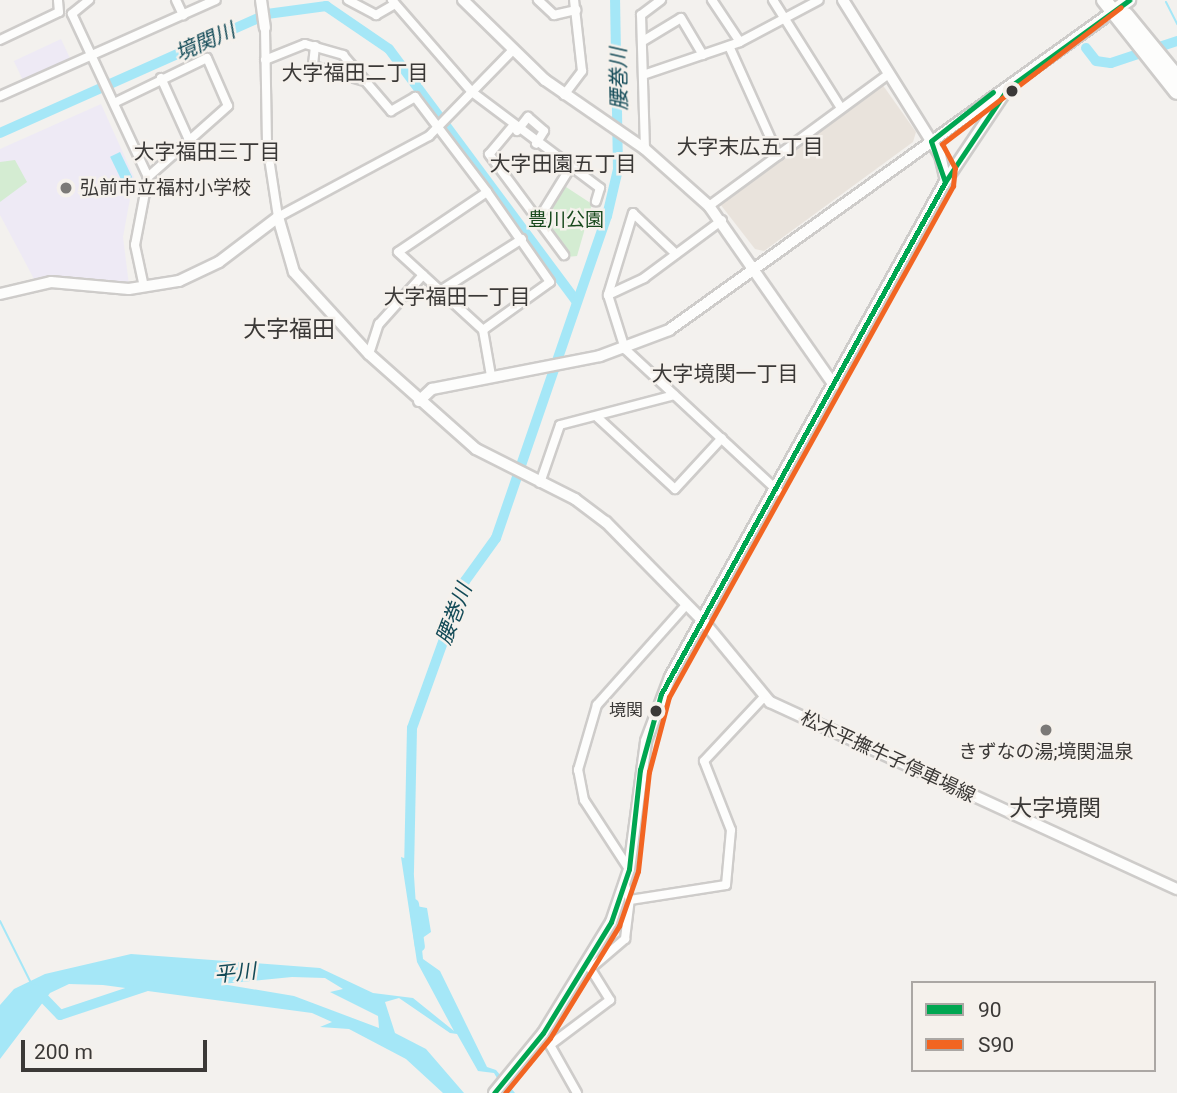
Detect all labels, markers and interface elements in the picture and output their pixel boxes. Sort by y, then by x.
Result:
water label: 境関川 [171,18,239,66]
water label: 腰巻川 [606,47,632,111]
district label: 大字福田二丁目 [282,60,428,86]
unlabelled marker [1005,84,1019,98]
district label: 大字末広五丁目 [677,134,823,160]
district label: 大字福田三丁目 [134,139,280,165]
district label: 大字田園五丁目 [490,151,636,177]
place label: 弘前市立福村小学校 [80,177,251,199]
marker: 弘前市立福村小学校 [58,180,74,196]
park label: 豊川公園 [528,209,604,231]
district label: 大字福田一丁目 [384,284,530,310]
district label: 大字福田 [243,316,335,344]
district label: 大字境関一丁目 [652,361,798,387]
water label: 腰巻川 [431,580,477,648]
place label: 境関 [609,701,643,721]
marker: 境関 [649,704,663,718]
street label: 松木平撫牛子停車場線 [797,707,979,807]
marker: きずなの湯;境関温泉 [1038,722,1054,738]
place label: きずなの湯;境関温泉 [958,741,1134,763]
district label: 大字境関 [1009,795,1101,823]
water label: 平川 [213,958,257,988]
legend [911,981,1156,1072]
text: 90 [978,998,1002,1022]
scale bar [24,1026,210,1070]
text: S90 [978,1033,1014,1057]
text: 200 m [34,1040,93,1064]

